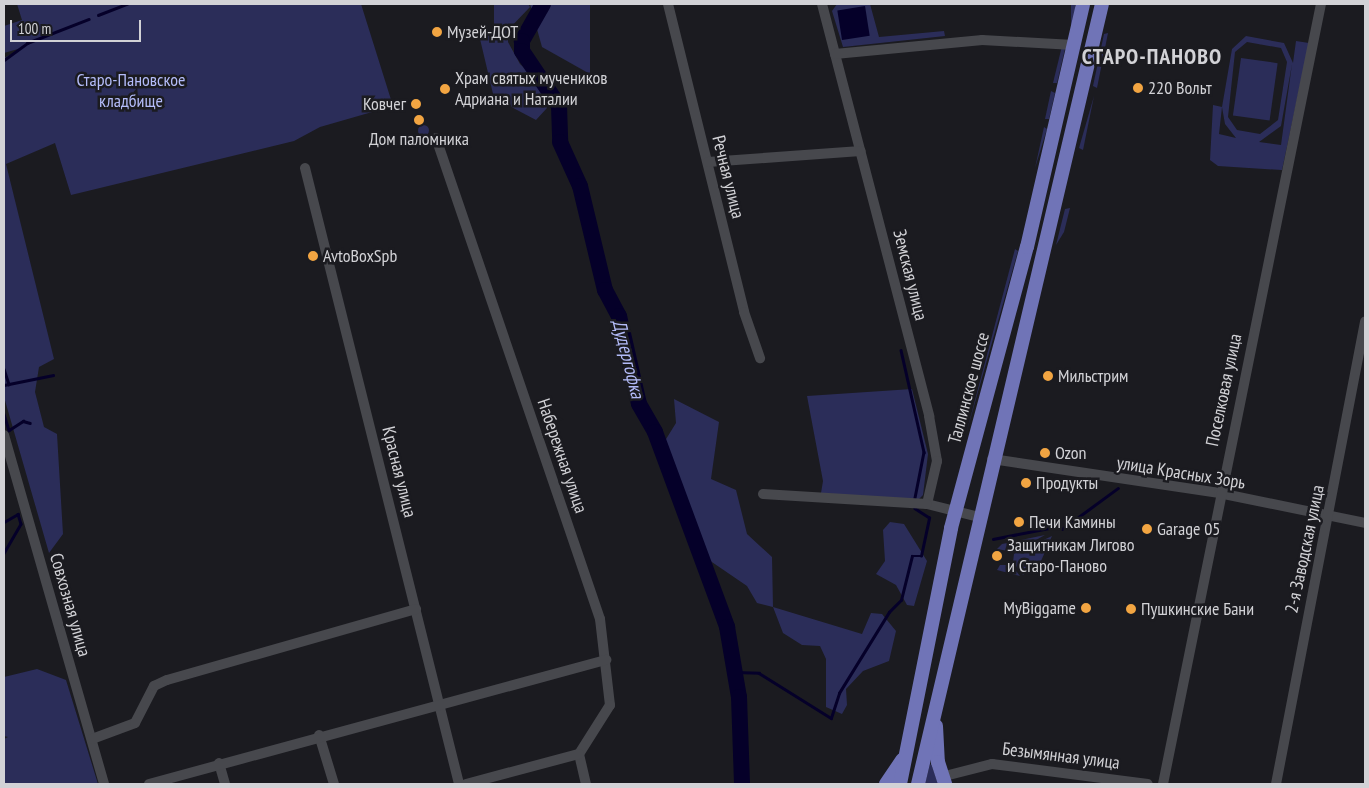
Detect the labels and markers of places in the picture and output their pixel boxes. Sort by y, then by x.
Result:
place label: Музей-ДОТ [447,21,518,43]
marker: Музей-ДОТ [431,26,443,38]
place label: Храм святых мучеников Адриана и Наталии [455,68,608,110]
place label: 220 Вольт [1148,77,1212,99]
marker: 220 Вольт [1132,82,1144,94]
marker: Храм святых мучеников Адриана и Наталии [439,83,451,95]
place label: Ковчег [363,93,406,115]
marker: Ковчег [410,98,422,110]
marker: Дом паломника [413,114,425,126]
place label: Дом паломника [369,128,469,150]
place label: AvtoBoxSpb [323,245,397,267]
marker: AvtoBoxSpb [307,250,319,262]
place label: Мильстрим [1058,365,1128,387]
marker: Мильстрим [1042,370,1054,382]
place label: Ozon [1055,442,1087,464]
marker: Ozon [1039,447,1051,459]
place label: Продукты [1036,472,1098,494]
marker: Продукты [1020,477,1032,489]
place label: Печи Камины [1029,511,1116,533]
marker: Печи Камины [1013,516,1025,528]
place label: Garage 05 [1157,518,1220,540]
marker: Garage 05 [1141,523,1153,535]
place label: Защитникам Лигово и Старо-Паново [1007,535,1135,578]
marker: Защитникам Лигово и Старо-Паново [991,550,1003,562]
place label: MyBiggame [1003,597,1076,619]
place label: Пушкинские Бани [1141,598,1254,620]
marker: MyBiggame [1080,602,1092,614]
marker: Пушкинские Бани [1125,603,1137,615]

